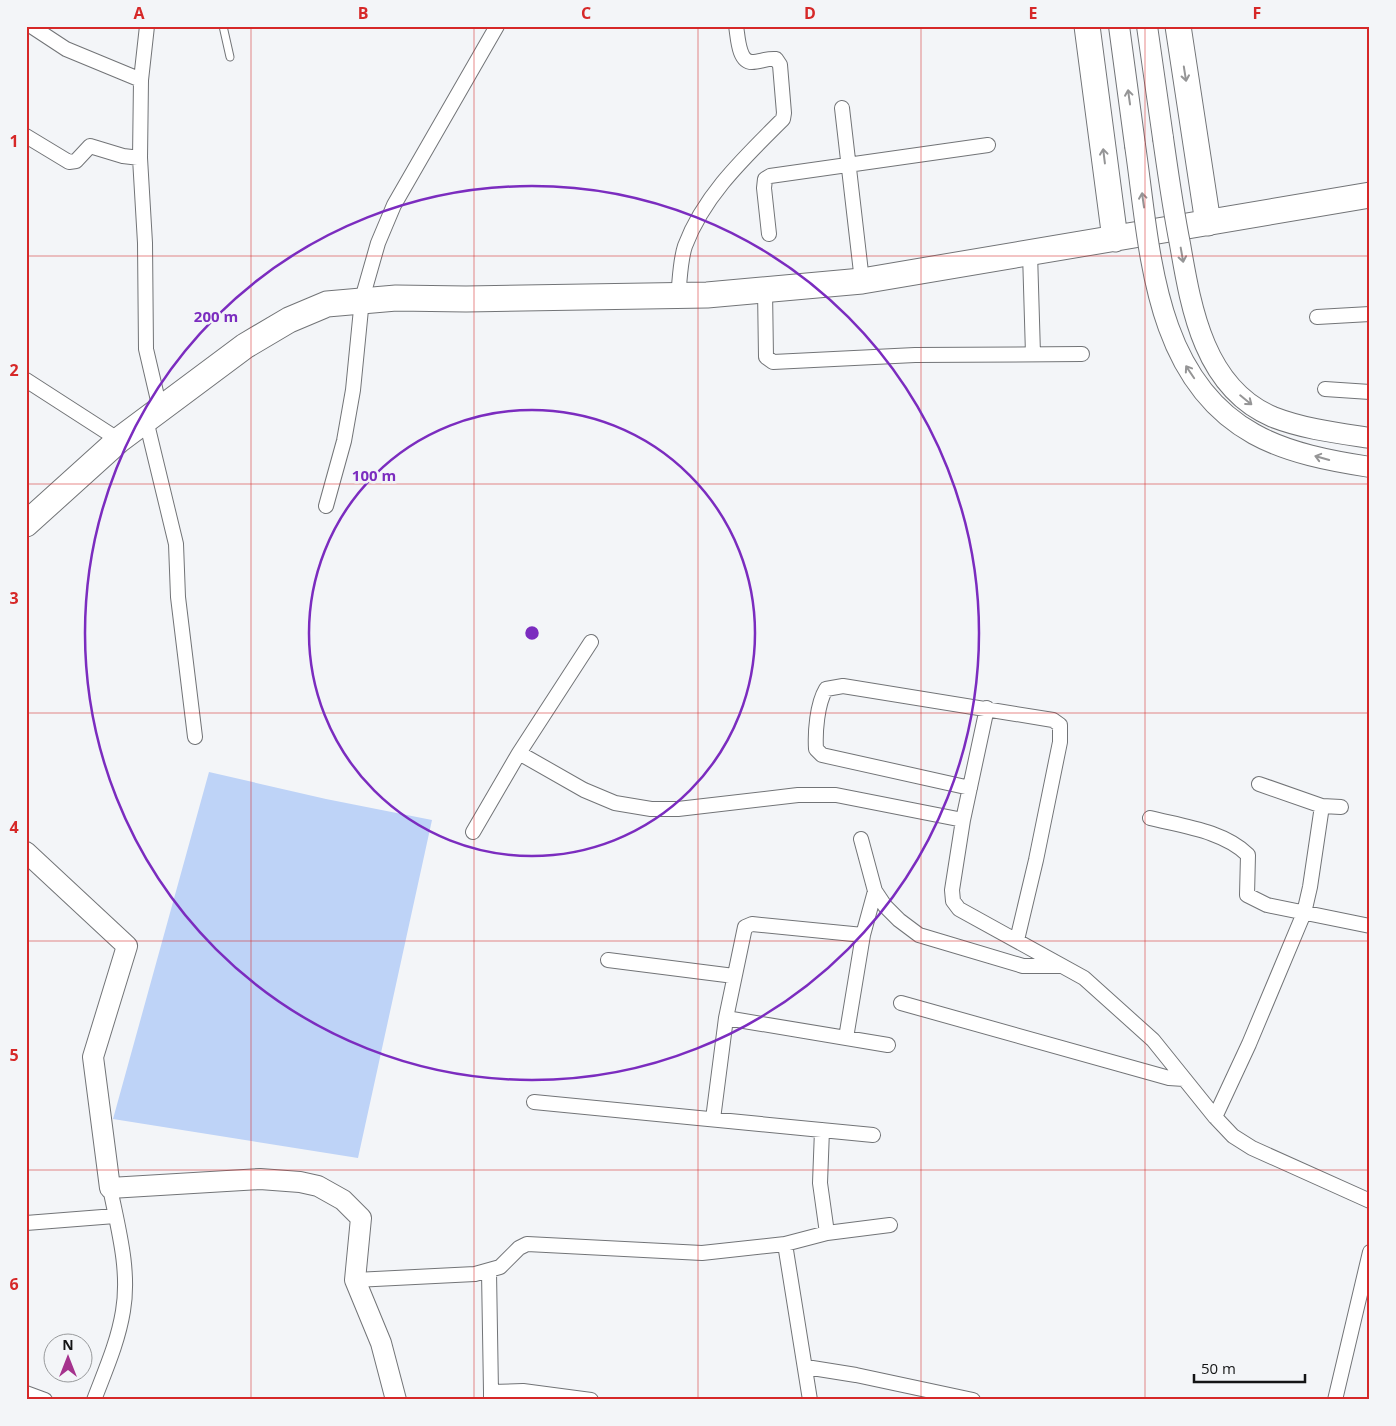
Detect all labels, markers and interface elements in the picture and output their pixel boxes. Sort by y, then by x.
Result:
text: A [133,2,145,24]
text: B [358,2,368,24]
text: C [581,2,591,24]
text: D [804,2,816,24]
text: E [1029,2,1038,24]
text: F [1253,2,1261,24]
one-way arrow [1181,66,1191,82]
one-way arrow [1124,89,1134,105]
text: 1 [9,130,19,152]
one-way arrow [1099,148,1109,164]
one-way arrow [1138,192,1148,208]
one-way arrow [1177,247,1187,263]
text: 200 m [194,306,238,326]
text: 2 [9,359,19,381]
one-way arrow [1185,365,1195,379]
one-way arrow [1240,394,1253,405]
one-way arrow [1314,452,1330,462]
text: 100 m [352,465,396,485]
text: 3 [9,587,19,609]
centre of rings [523,624,541,642]
text: 4 [9,816,19,838]
text: 5 [9,1044,19,1066]
text: 6 [9,1273,19,1295]
north arrow [42,1334,92,1384]
text: N [62,1335,74,1354]
scale bar [1194,1351,1305,1383]
text: 50 m [1201,1358,1236,1378]

